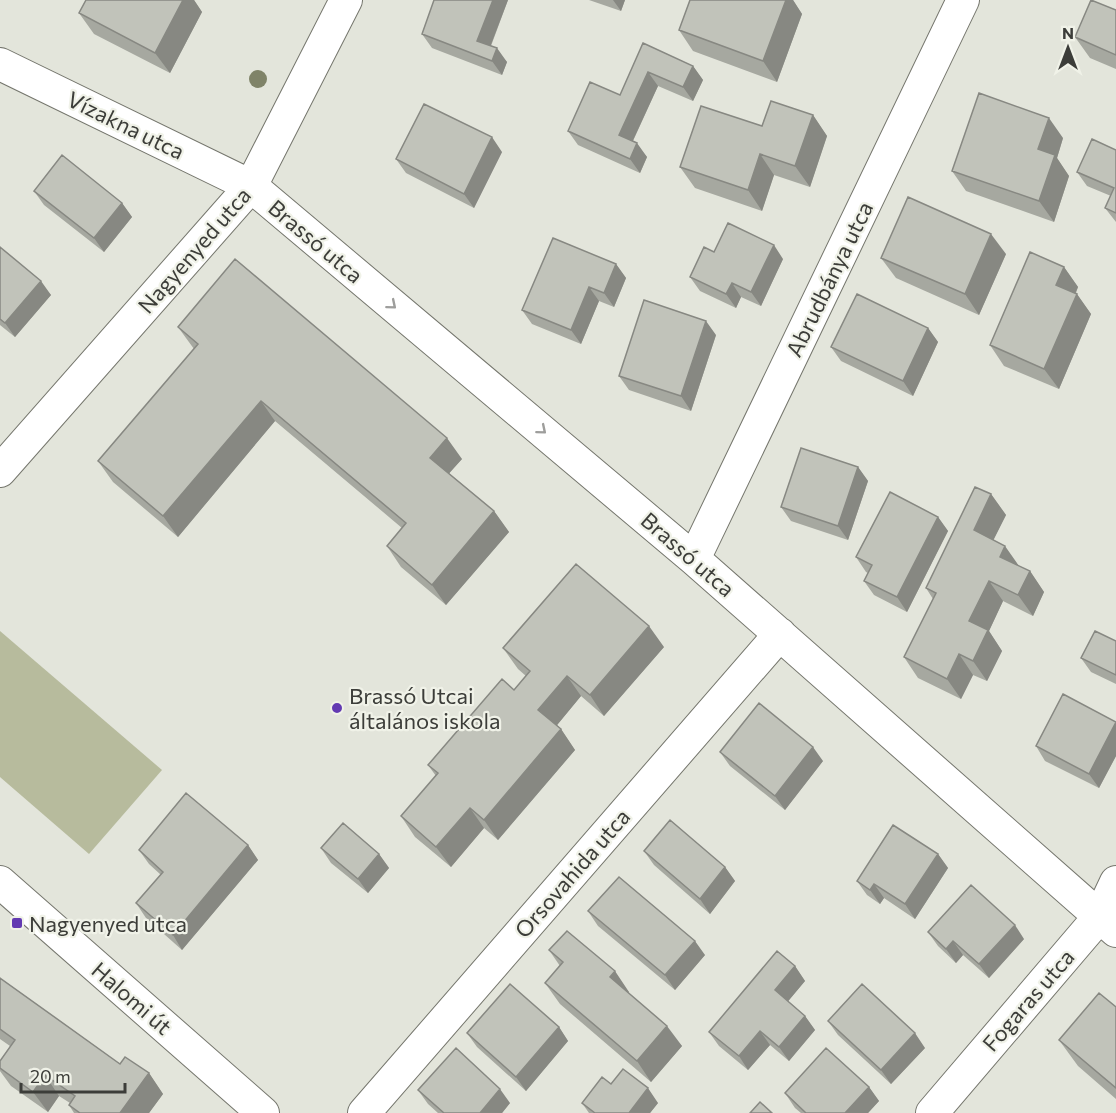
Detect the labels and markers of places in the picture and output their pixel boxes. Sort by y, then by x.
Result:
place label: Brassó Utcai általános iskola [349,682,501,734]
marker: Brassó Utcai általános iskola [330,701,344,715]
place label: Nagyenyed utca [29,910,187,937]
marker: Nagyenyed utca [10,916,24,930]

